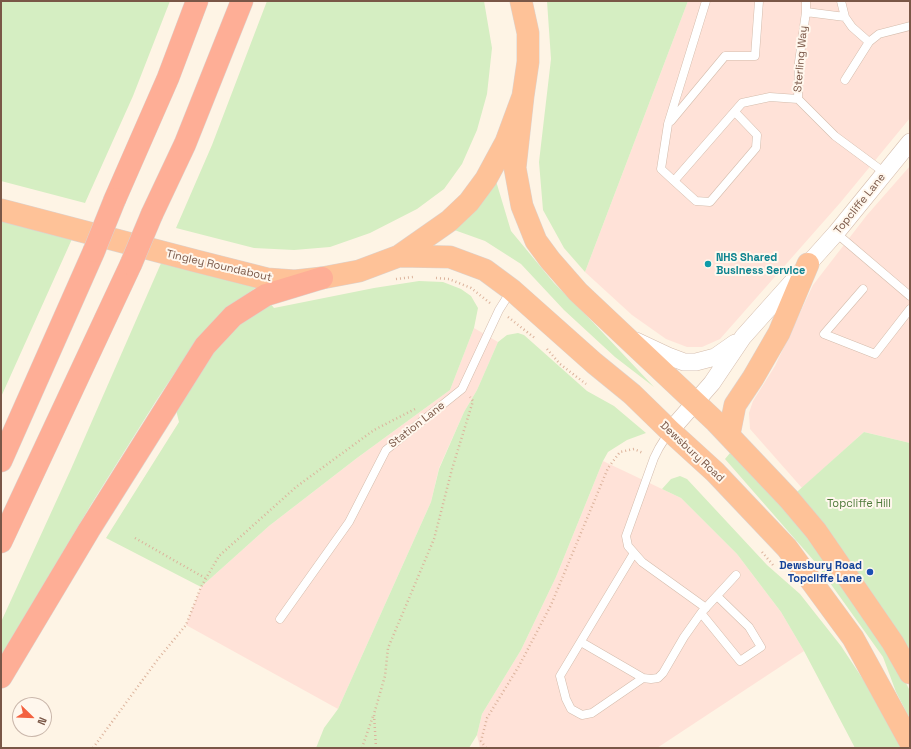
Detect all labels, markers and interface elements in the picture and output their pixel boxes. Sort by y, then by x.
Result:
street label: Sterling Way [792,25,810,93]
street label: Topcliffe Lane [832,171,888,237]
street label: Tingley Roundabout [165,247,273,285]
place label: NHS Shared Business Service [716,251,805,277]
marker: NHS Shared Business Service [703,259,713,269]
street label: Station Lane [386,399,448,451]
street label: Dewsbury Road [657,419,727,485]
park label: Topcliffe Hill [827,497,891,511]
place label: Dewsbury Road Topcliffe Lane [779,559,862,585]
marker: Dewsbury Road Topcliffe Lane [865,567,875,577]
north arrow [12,697,52,737]
text: N [34,715,50,727]

